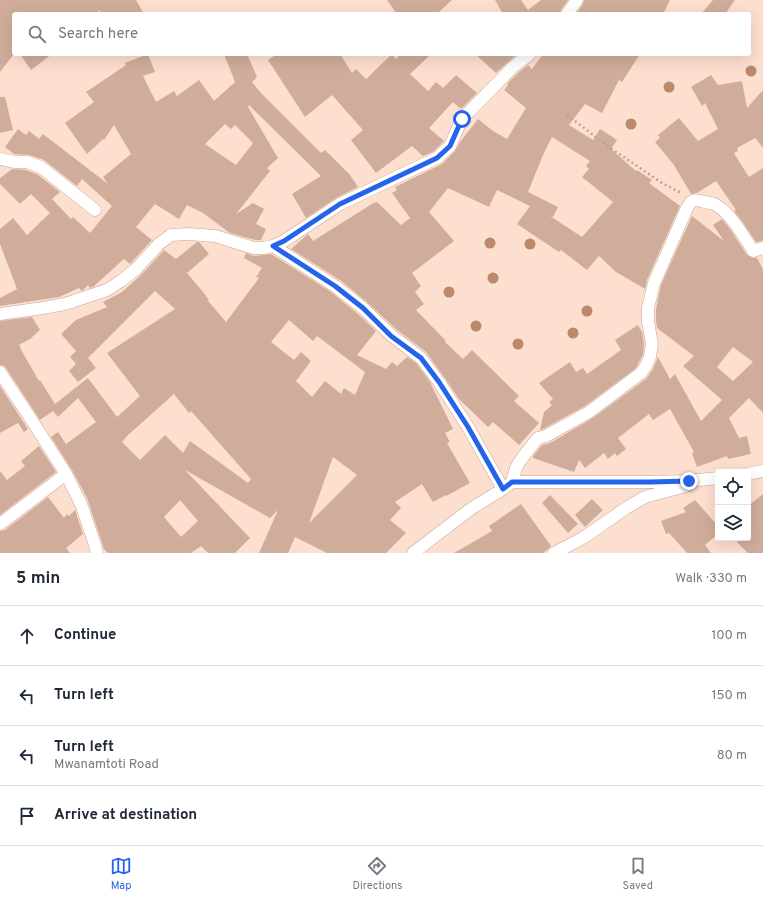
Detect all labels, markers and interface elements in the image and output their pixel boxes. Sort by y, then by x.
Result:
search box [12,12,751,56]
icon: search [26,23,48,45]
text: Search here [58,25,138,44]
route start [453,110,471,128]
map controls [715,469,751,541]
button: locate [715,469,751,505]
route end [680,472,698,490]
button: layers [715,505,751,541]
text: 5 min [16,568,60,590]
text: Walk · 330 m [675,571,747,587]
icon: ahead [16,625,38,647]
text: Continue [54,626,116,645]
text: 100 m [711,628,747,644]
icon: left [16,685,38,707]
text: Turn left [54,686,114,705]
text: 150 m [712,688,747,704]
text: Turn left [54,738,114,757]
icon: left [16,745,38,767]
text: 80 m [717,748,747,764]
text: Mwanamtoti Road [54,757,159,773]
icon: arrive [16,805,38,827]
text: Arrive at destination [54,806,197,825]
tab: Map [110,855,132,893]
tab: Directions [352,855,402,893]
tab: Saved [623,855,653,893]

